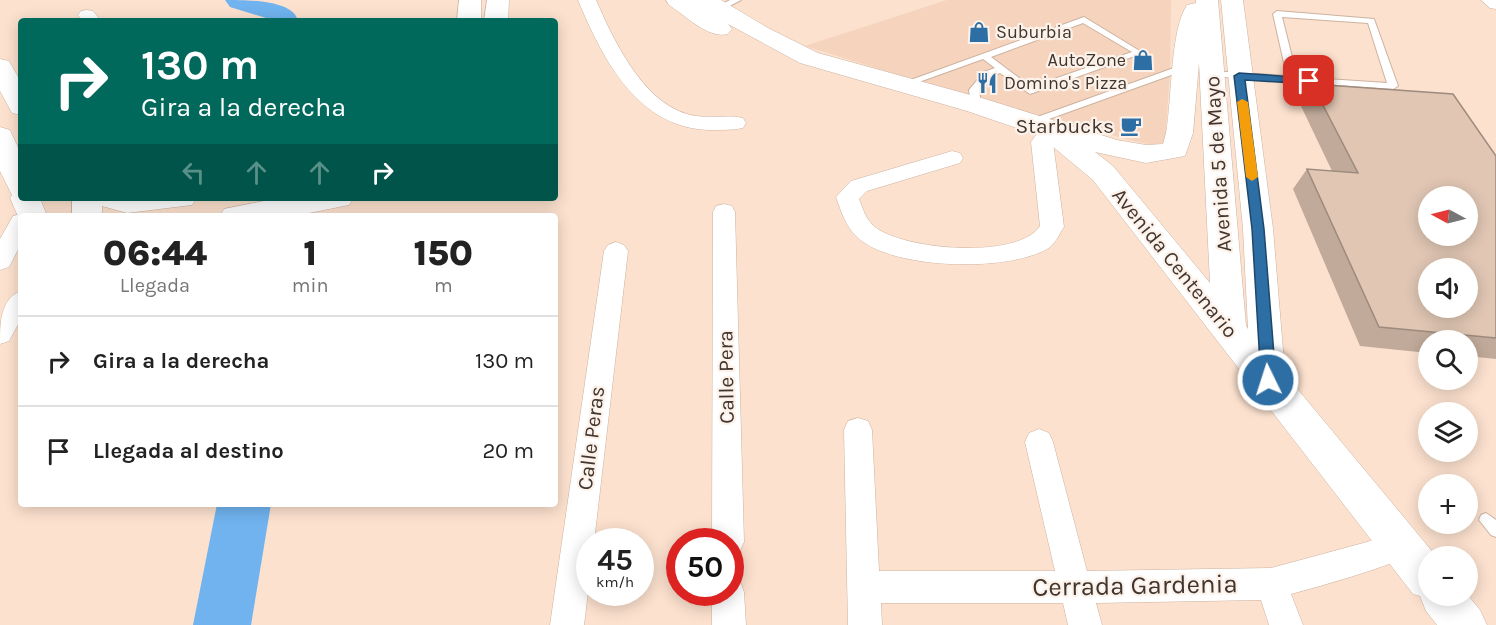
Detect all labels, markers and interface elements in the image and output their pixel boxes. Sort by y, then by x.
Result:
shop icon: Suburbia [967,20,991,44]
place label: Suburbia [996,21,1072,43]
text: 130 m [141,40,259,90]
icon: right [42,42,120,120]
shop icon: AutoZone [1131,48,1155,72]
place label: AutoZone [1048,49,1126,71]
pin [1283,55,1334,106]
icon: arrive [1292,64,1325,97]
restaurant icon: Domino's Pizza [975,71,999,95]
place label: Domino's Pizza [1004,72,1127,94]
street label: Avenida 5 de Mayo [1200,75,1236,253]
text: Gira a la derecha [141,91,346,123]
place label: Starbucks [1015,114,1114,138]
cafe icon: Starbucks [1119,114,1143,138]
icon: left [177,156,210,189]
icon: ahead [240,156,273,189]
icon: ahead [303,156,336,189]
icon: right [366,156,399,189]
street label: Avenida Centenario [1107,183,1243,343]
north arrow [1418,186,1478,246]
map controls [1418,186,1478,606]
text: 06:44 [103,232,207,274]
text: 1 [303,232,317,274]
text: 150 [413,232,473,274]
button: sound [1418,258,1478,318]
text: Llegada [120,274,190,297]
text: min [292,274,329,297]
text: m [434,274,453,297]
street label: Calle Pera [713,330,739,424]
button: search [1418,330,1478,390]
icon: right [42,345,75,378]
text: Gira a la derecha [93,348,269,374]
text: 130 m [475,348,534,374]
position arrow [1236,348,1300,412]
street label: Calle Peras [573,385,609,491]
button: layers [1418,402,1478,462]
icon: arrive [42,435,75,468]
text: Llegada al destino [93,438,284,464]
text: 20 m [482,438,534,464]
button: + [1418,474,1478,534]
speed limit sign: 50 [666,528,744,606]
text: 45 [597,542,633,578]
button: − [1418,546,1478,606]
street label: Cerrada Gardenia [1032,568,1238,603]
text: km/h [596,573,634,591]

